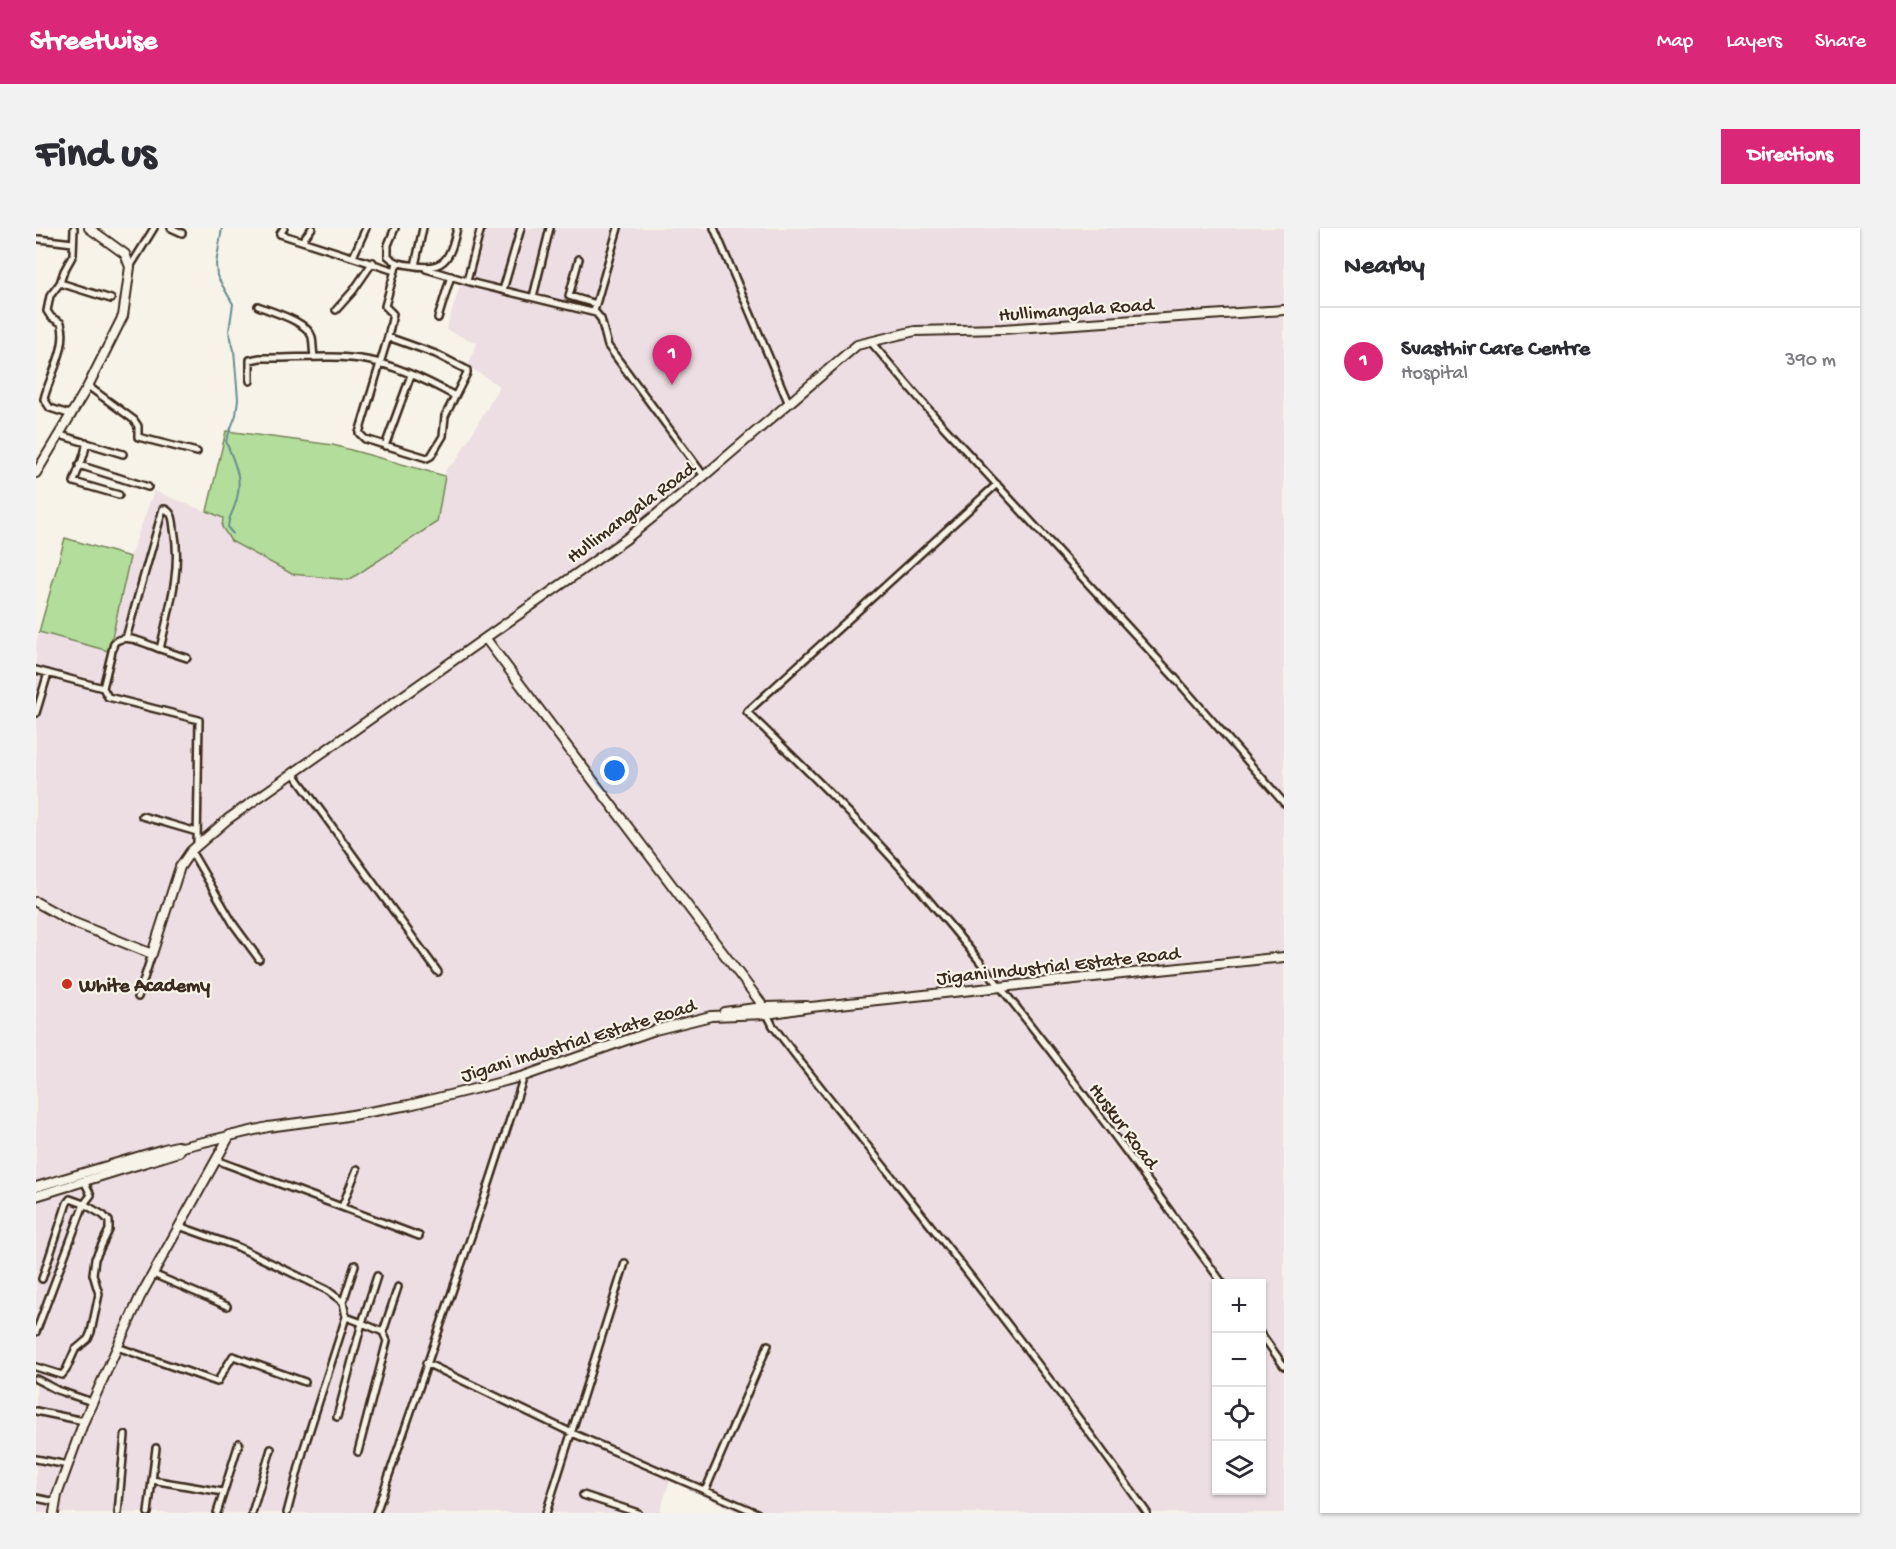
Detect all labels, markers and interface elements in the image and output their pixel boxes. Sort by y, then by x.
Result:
text: Streetwise [30,26,157,59]
text: Map [1657,30,1693,55]
text: Layers [1726,30,1782,55]
text: Share [1815,30,1866,55]
button: Directions [1721,129,1860,184]
text: Find us [36,132,156,181]
text: Nearby [1344,252,1425,283]
street label: Hullimangala Road [998,294,1157,328]
pin: 1 [652,336,692,385]
text: Svasthir Care Centre [1401,337,1590,363]
text: 1 [1359,350,1368,373]
text: 390 m [1785,350,1836,373]
text: Hospital [1401,363,1468,386]
street label: Hullimangala Road [563,457,703,570]
your location [600,756,629,785]
street label: Jigani Industrial Estate Road [936,943,1183,992]
place label: White Academy [78,976,210,999]
marker: White Academy [60,977,74,991]
street label: Jigani Industrial Estate Road [459,995,702,1089]
street label: Huskur Road [1082,1079,1163,1177]
map controls [1212,1279,1266,1495]
button: + [1212,1279,1266,1333]
button: − [1212,1333,1266,1387]
button: locate [1212,1387,1266,1441]
button: layers [1212,1441,1266,1495]

